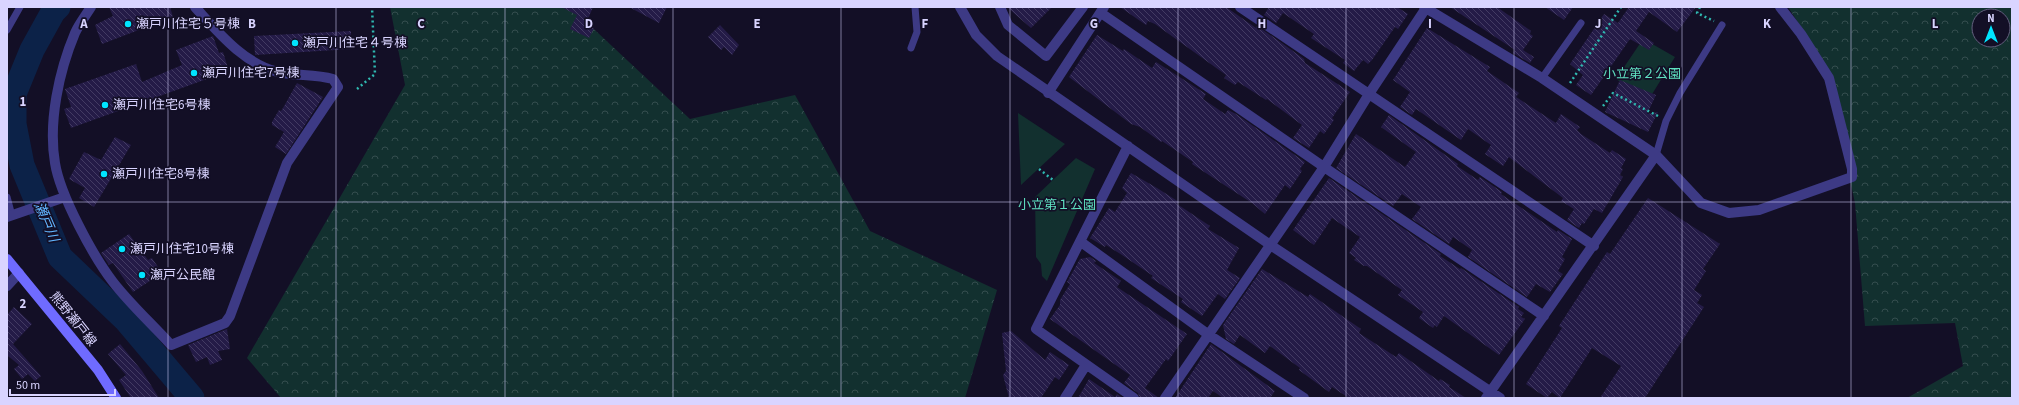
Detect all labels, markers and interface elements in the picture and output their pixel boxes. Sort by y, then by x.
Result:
north arrow [1971,8,2011,48]
text: N [1987,11,1995,26]
text: A [79,15,88,33]
place label: 瀬戸川住宅５号棟 [136,15,240,33]
text: B [248,15,256,33]
text: C [417,15,425,33]
text: D [585,15,593,33]
text: E [753,15,761,33]
text: F [922,15,929,33]
text: G [1090,15,1098,33]
text: H [1258,15,1266,33]
text: I [1428,15,1432,33]
text: J [1595,15,1601,33]
text: K [1763,15,1772,33]
text: L [1932,15,1939,33]
marker: 瀬戸川住宅５号棟 [123,19,133,29]
place label: 瀬戸川住宅４号棟 [303,34,407,52]
marker: 瀬戸川住宅４号棟 [290,38,300,48]
place label: 瀬戸川住宅7号棟 [202,64,299,82]
park label: 小立第２公園 [1603,65,1681,83]
marker: 瀬戸川住宅7号棟 [189,68,199,78]
text: 1 [20,93,27,111]
place label: 瀬戸川住宅6号棟 [113,96,210,114]
marker: 瀬戸川住宅6号棟 [100,100,110,110]
place label: 瀬戸川住宅8号棟 [112,165,209,183]
marker: 瀬戸川住宅8号棟 [99,169,109,179]
park label: 小立第１公園 [1018,196,1096,214]
water label: 瀬戸川 [29,199,64,247]
place label: 瀬戸川住宅10号棟 [130,240,234,258]
marker: 瀬戸川住宅10号棟 [117,244,127,254]
place label: 瀬戸公民館 [150,266,215,284]
marker: 瀬戸公民館 [137,270,147,280]
street label: 熊野瀬戸線 [46,288,100,350]
text: 2 [20,295,27,313]
scale bar [10,371,115,397]
text: 50 m [16,377,40,394]

